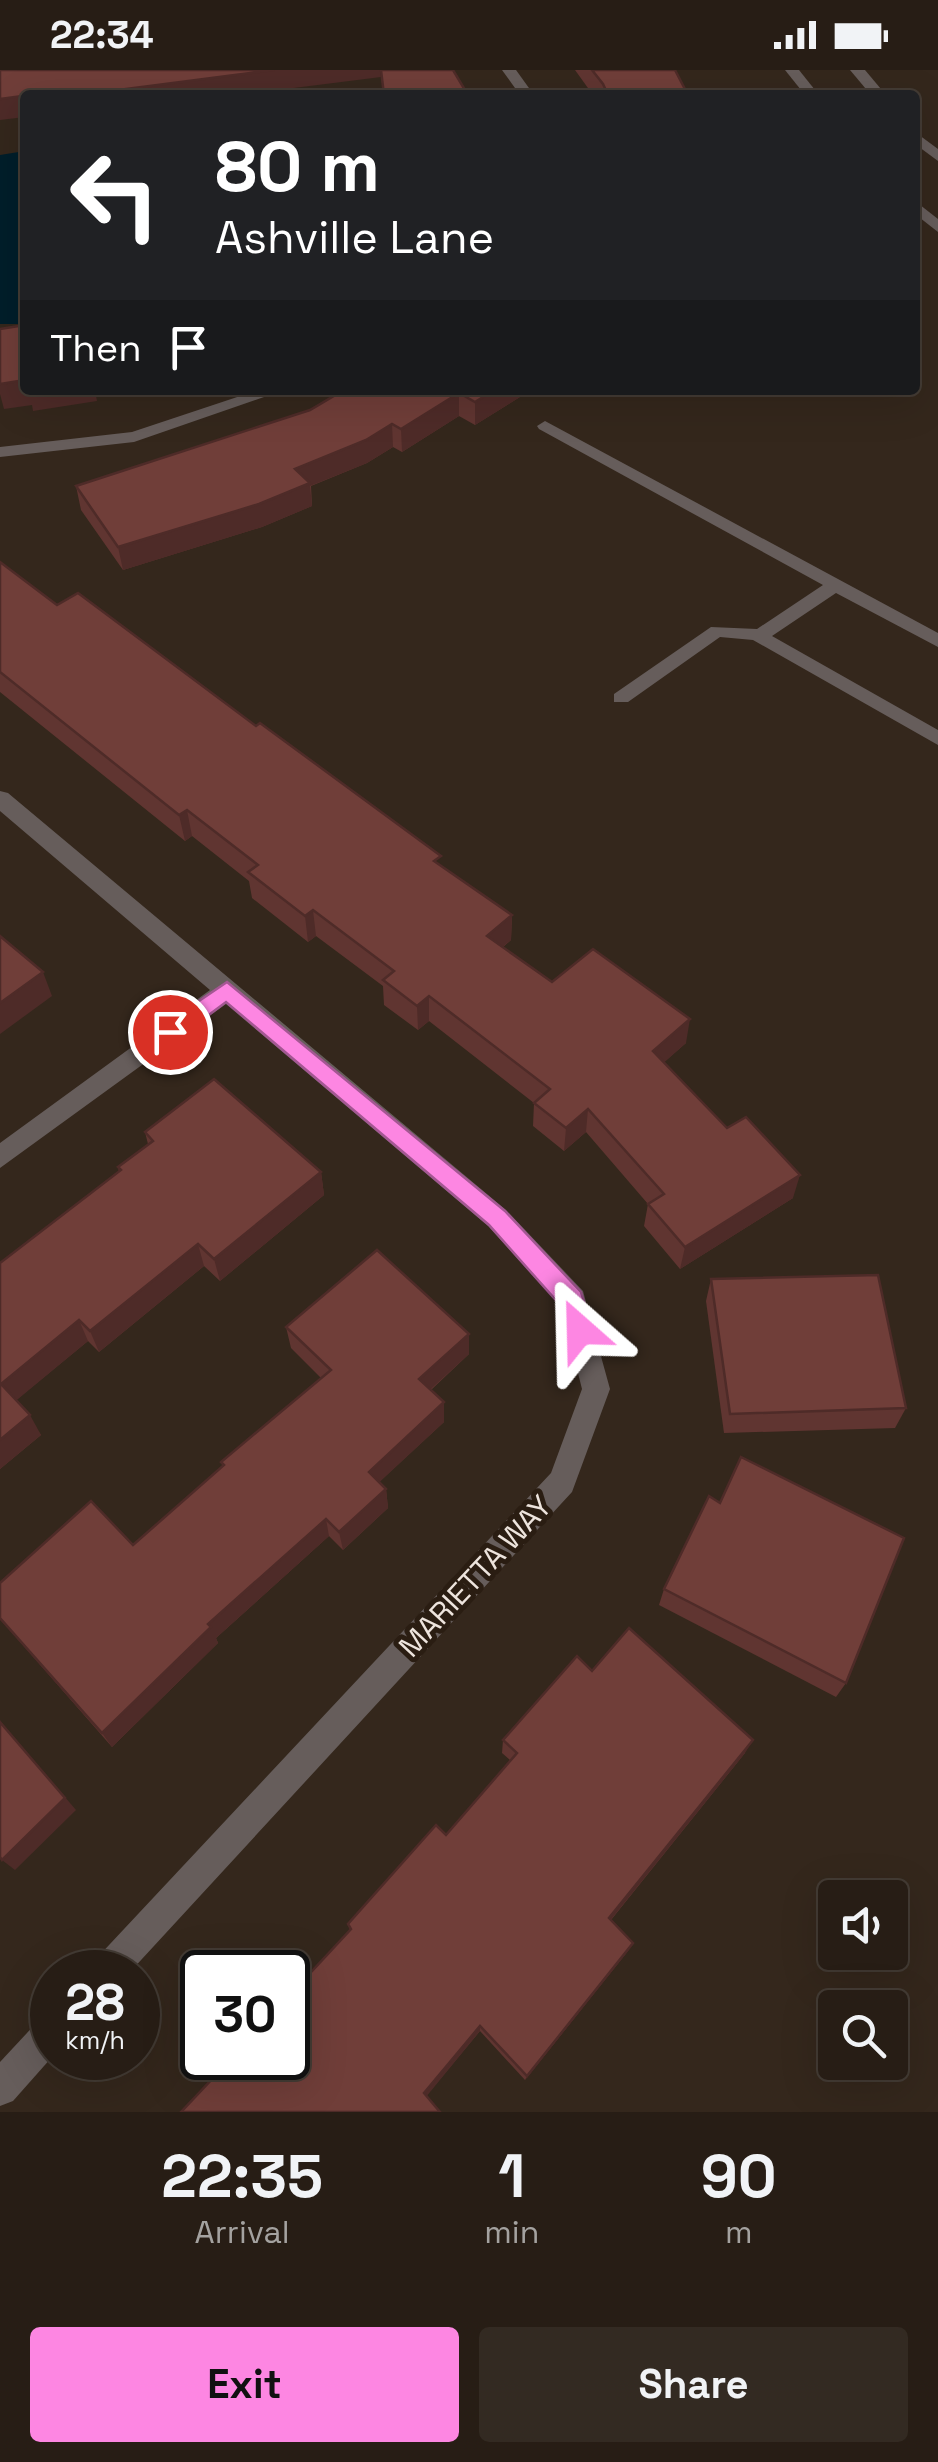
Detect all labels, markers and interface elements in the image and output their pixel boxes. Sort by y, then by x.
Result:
text: 22:34 [50,11,154,59]
text: 80 m [215,122,380,211]
icon: left [50,130,180,260]
text: Ashville Lane [215,209,494,266]
icon: arrive [161,320,216,375]
text: Then [50,324,141,372]
pin [128,990,213,1075]
icon: arrive [143,1005,198,1060]
position arrow [528,1278,632,1382]
street label: MARIETTA WAY [390,1487,560,1665]
map controls [818,1880,908,2080]
button: sound [818,1880,908,1970]
speed limit sign: 30 [180,1950,310,2080]
text: 28 [65,1971,125,2035]
button: search [818,1990,908,2080]
text: km/h [65,2024,125,2056]
text: 22:35 [161,2138,323,2215]
text: 1 [498,2138,525,2215]
text: 90 [701,2138,777,2215]
text: Arrival [195,2212,290,2252]
text: min [484,2212,539,2252]
text: m [725,2212,752,2252]
button: Exit [30,2327,459,2442]
button: Share [479,2327,908,2442]

